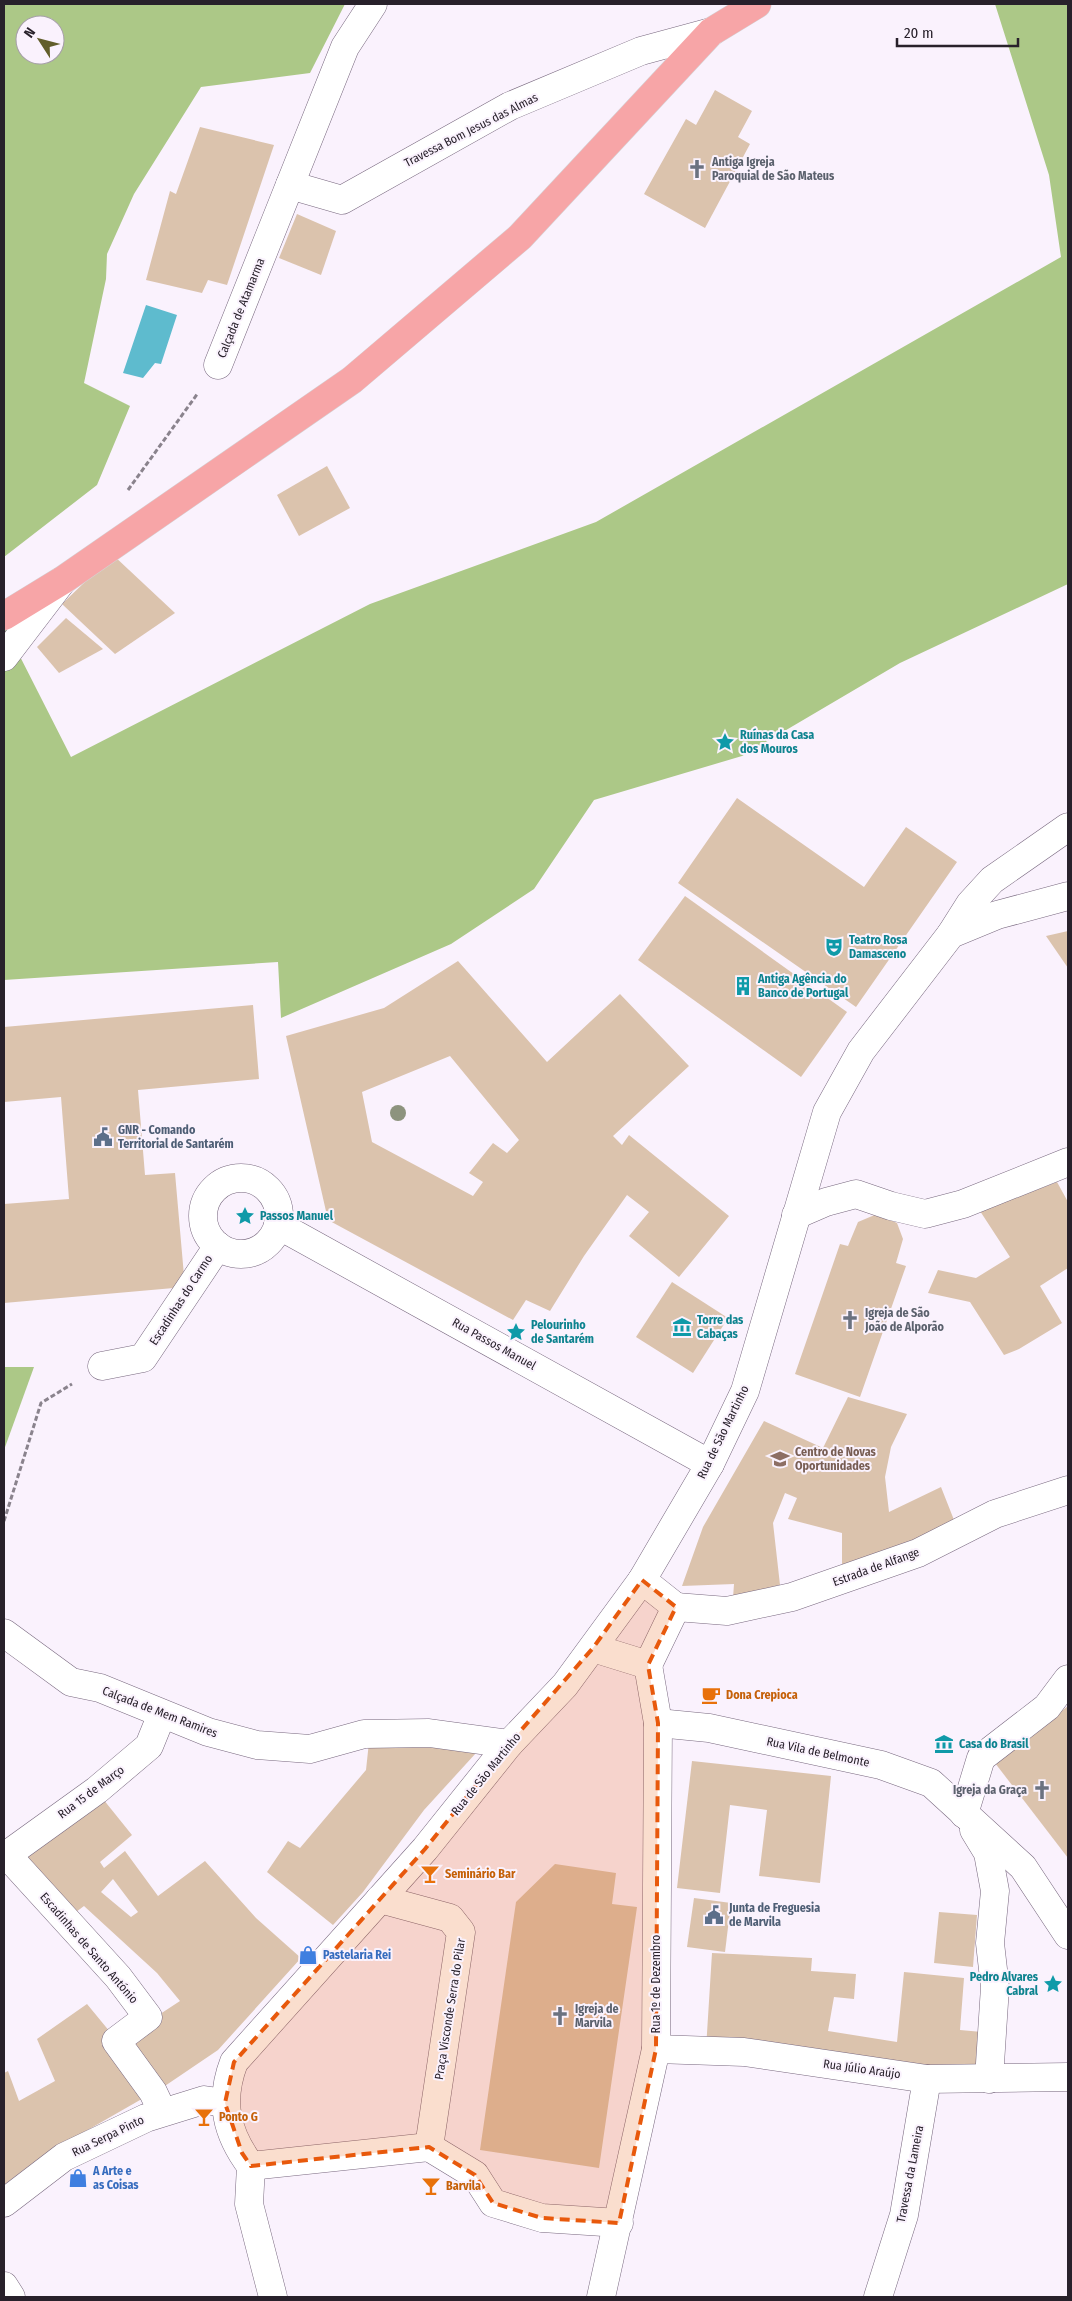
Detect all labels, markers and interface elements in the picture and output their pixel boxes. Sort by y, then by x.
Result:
north arrow [15,15,65,65]
scale bar [897,15,1018,47]
text: N [21,24,39,41]
text: 20 m [904,24,934,42]
street label: Travessa Bom Jesus das Almas [402,90,540,170]
place label: Antiga Igreja Paroquial de São Mateus [711,155,835,183]
church icon: Antiga Igreja Paroquial de São Mateus [686,158,708,180]
street label: Calçada de Atamarma [215,256,267,360]
place label: Ruínas da Casa dos Mouros [740,728,814,756]
place icon: Ruínas da Casa dos Mouros [714,731,736,753]
place label: Teatro Rosa Damasceno [849,933,908,961]
theatre icon: Teatro Rosa Damasceno [823,936,845,958]
place label: Antiga Agência do Banco de Portugal [757,972,849,1000]
building icon: Antiga Agência do Banco de Portugal [732,975,754,997]
place label: GNR - Comando Territorial de Santarém [118,1123,234,1151]
public building icon: GNR - Comando Territorial de Santarém [92,1126,114,1148]
place icon: Passos Manuel [234,1205,256,1227]
place label: Passos Manuel [260,1209,334,1223]
street label: Escadinhas do Carmo [147,1252,215,1348]
place label: Igreja de São João de Alporão [864,1306,945,1334]
church icon: Igreja de São João de Alporão [839,1309,861,1331]
place label: Torre das Cabaças [697,1313,744,1342]
street label: Rua Passos Manuel [450,1315,538,1373]
museum icon: Torre das Cabaças [671,1316,693,1338]
place label: Pelourinho de Santarém [531,1318,594,1346]
place icon: Pelourinho de Santarém [505,1321,527,1343]
street label: Rua de São Martinho [694,1383,752,1481]
place label: Centro de Novas Oportunidades [795,1445,877,1473]
school or university icon: Centro de Novas Oportunidades [769,1448,791,1470]
street label: Estrada de Alfange [831,1545,921,1589]
street label: Calçada de Mem Ramires [101,1684,219,1740]
cafe icon: Dona Crepioca [700,1684,722,1706]
place label: Dona Crepioca [726,1688,798,1702]
street label: Rua de São Martinho [448,1730,524,1818]
museum icon: Casa do Brasil [933,1733,955,1755]
street label: Rua Vila de Belmonte [765,1734,871,1770]
place label: Casa do Brasil [959,1737,1029,1751]
street label: Rua 15 de Março [55,1763,127,1821]
church icon: Igreja da Graça [1031,1779,1053,1801]
place label: Igreja da Graça [953,1783,1027,1798]
bar icon: Seminário Bar [419,1863,441,1885]
place label: Seminário Bar [445,1867,516,1881]
street label: Escadinhas de Santo António [37,1890,141,2006]
place label: Junta de Freguesia de Marvila [728,1901,820,1929]
public building icon: Junta de Freguesia de Marvila [703,1904,725,1926]
street label: Rua 1º de Dezembro [649,1935,663,2033]
street label: Praça Visconde Serra do Pilar [432,1936,468,2081]
shop icon: Pastelaria Rei [297,1944,319,1966]
place label: Pastelaria Rei [323,1948,391,1962]
place label: Pedro Alvares Cabral [970,1970,1039,1998]
place icon: Pedro Alvares Cabral [1042,1973,1064,1995]
place label: Igreja de Marvila [575,2002,619,2030]
church icon: Igreja de Marvila [549,2005,571,2027]
street label: Rua Júlio Araújo [822,2057,902,2081]
bar icon: Ponto G [193,2106,215,2128]
place label: Ponto G [219,2110,258,2124]
street label: Rua Serpa Pinto [70,2113,146,2159]
street label: Travessa da Lameira [894,2124,926,2224]
place label: A Arte e as Coisas [92,2164,139,2192]
shop icon: A Arte e as Coisas [67,2167,89,2189]
bar icon: Barvila [420,2175,442,2197]
place label: Barvila [446,2179,481,2193]

